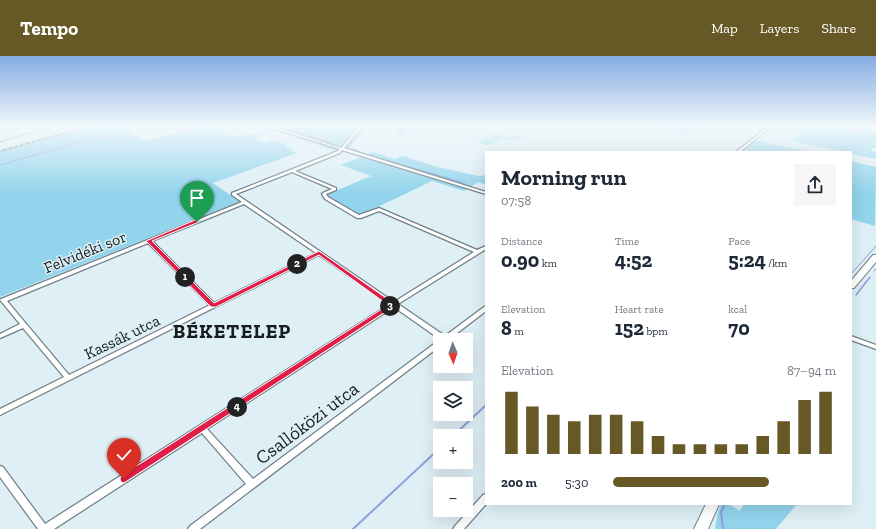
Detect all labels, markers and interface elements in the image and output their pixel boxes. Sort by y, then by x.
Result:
text: Tempo [20,17,78,40]
text: Map [711,20,738,37]
text: Layers [760,20,799,37]
text: Share [821,20,856,37]
text: Morning run [501,164,627,191]
button: share [794,164,836,206]
pin [180,181,214,222]
icon: arrive [186,187,208,209]
text: 07:58 [501,193,531,208]
street label: Felvidéki sor [41,227,129,277]
text: Distance [501,235,543,248]
text: Time [615,235,639,248]
text: Pace [728,235,750,248]
text: 0.90 [501,248,539,272]
text: 4:52 [615,248,652,272]
text: 5:24 [728,248,766,272]
pin: 2 [287,254,307,274]
text: 2 [294,257,300,270]
text: km [539,257,557,270]
text: /km [766,257,787,270]
pin: 1 [175,267,195,287]
text: 1 [183,270,187,283]
pin: 3 [380,296,400,316]
text: 3 [387,299,393,312]
text: Elevation [501,303,545,316]
text: Heart rate [615,303,664,316]
text: kcal [728,303,747,316]
street label: Kassák utca [81,310,163,363]
text: 8 [501,316,512,340]
text: 152 [615,316,644,340]
text: 70 [728,316,750,340]
district label: BÉKETELEP [173,319,291,343]
text: m [512,325,524,338]
text: bpm [644,325,668,338]
north arrow [433,333,473,373]
map controls [433,333,473,517]
text: Elevation [501,363,553,378]
text: 87–94 m [787,363,836,378]
street label: Csallóközi utca [251,377,363,469]
button: layers [433,381,473,421]
pin: 4 [227,397,247,417]
text: 4 [234,400,240,413]
button: + [433,429,473,469]
pin [107,438,141,479]
icon: check [113,444,135,466]
text: 200 m [501,475,537,490]
text: 5:30 [565,475,588,490]
button: − [433,477,473,517]

